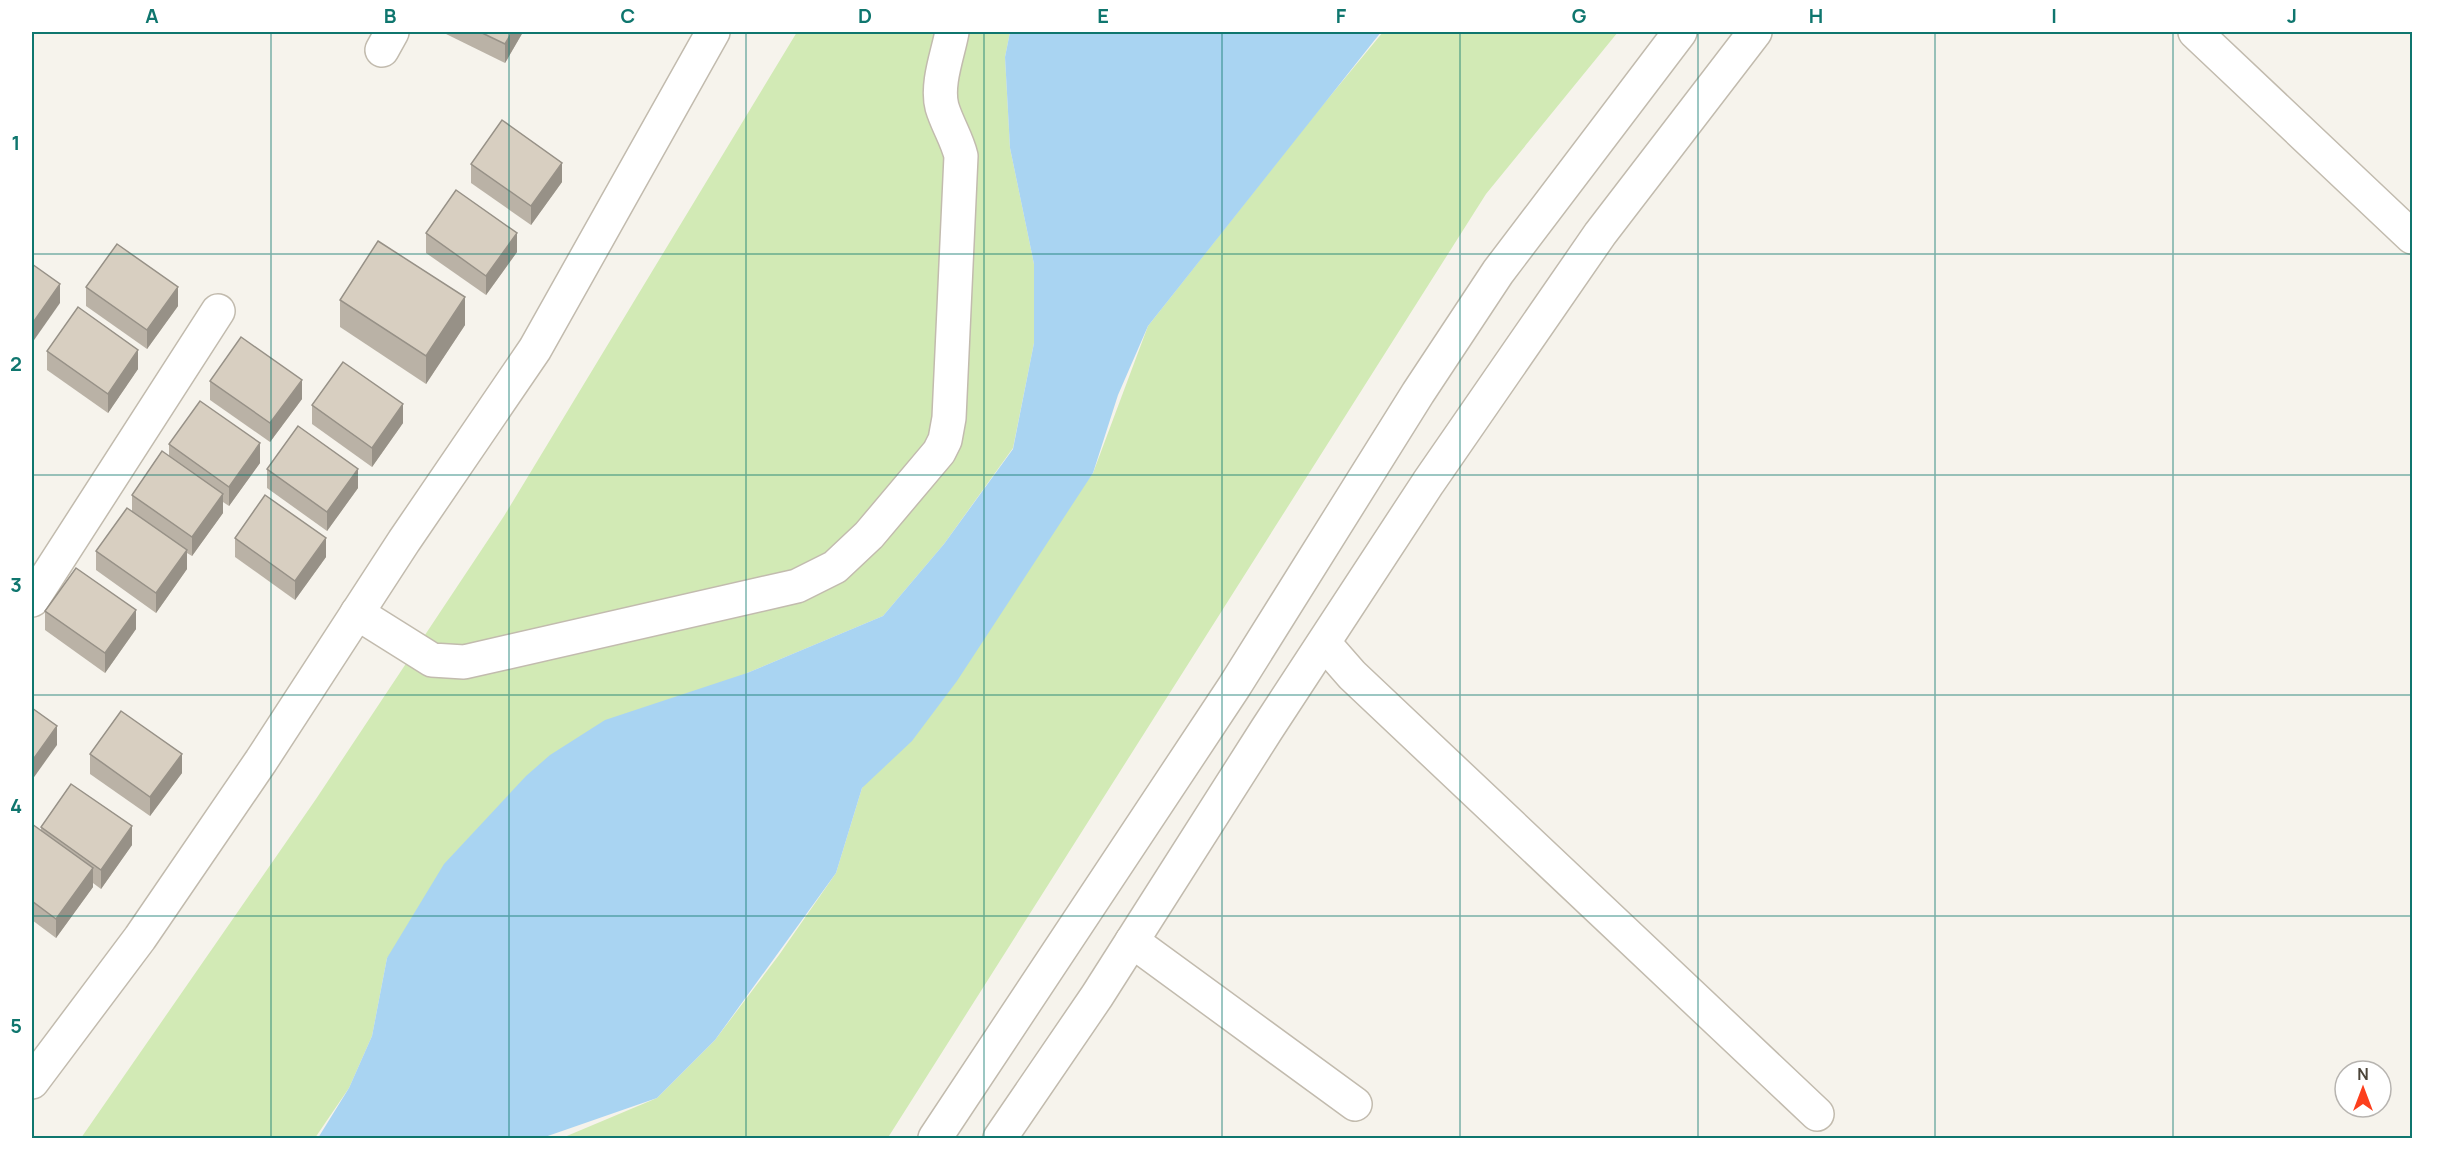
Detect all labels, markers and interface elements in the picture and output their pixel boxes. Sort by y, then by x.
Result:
text: A [145,2,159,29]
text: B [384,2,397,29]
text: C [621,2,635,29]
text: D [858,2,872,29]
text: E [1097,2,1109,29]
text: F [1336,2,1347,29]
text: G [1572,2,1587,29]
text: H [1809,2,1823,29]
text: I [2051,2,2057,29]
text: J [2287,2,2297,29]
text: 1 [12,129,20,156]
text: 2 [10,350,22,377]
text: 3 [10,571,22,598]
text: 4 [10,792,22,819]
text: 5 [10,1012,22,1039]
north arrow [2333,1059,2393,1119]
text: N [2357,1063,2369,1085]

